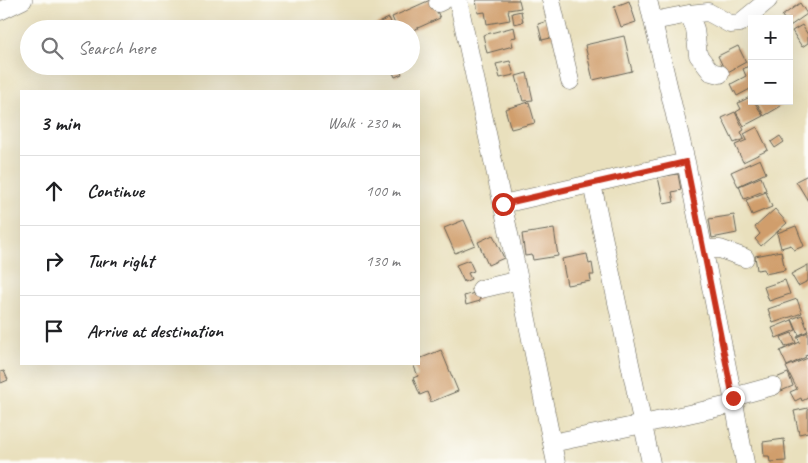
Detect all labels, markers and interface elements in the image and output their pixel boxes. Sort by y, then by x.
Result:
map controls [748,15,793,105]
button: + [748,15,793,60]
search box [20,20,420,75]
icon: search [38,34,66,62]
text: Search here [78,36,155,60]
button: − [748,60,793,105]
text: 3 min [40,110,80,136]
text: Walk · 230 m [328,113,400,133]
icon: ahead [40,177,68,205]
text: Continue [87,179,144,203]
text: 100 m [366,181,400,201]
route start [492,193,515,216]
icon: right [40,247,68,275]
text: Turn right [87,249,154,273]
text: 130 m [366,251,400,271]
icon: arrive [40,317,68,345]
text: Arrive at destination [87,319,223,343]
route end [722,387,745,410]

